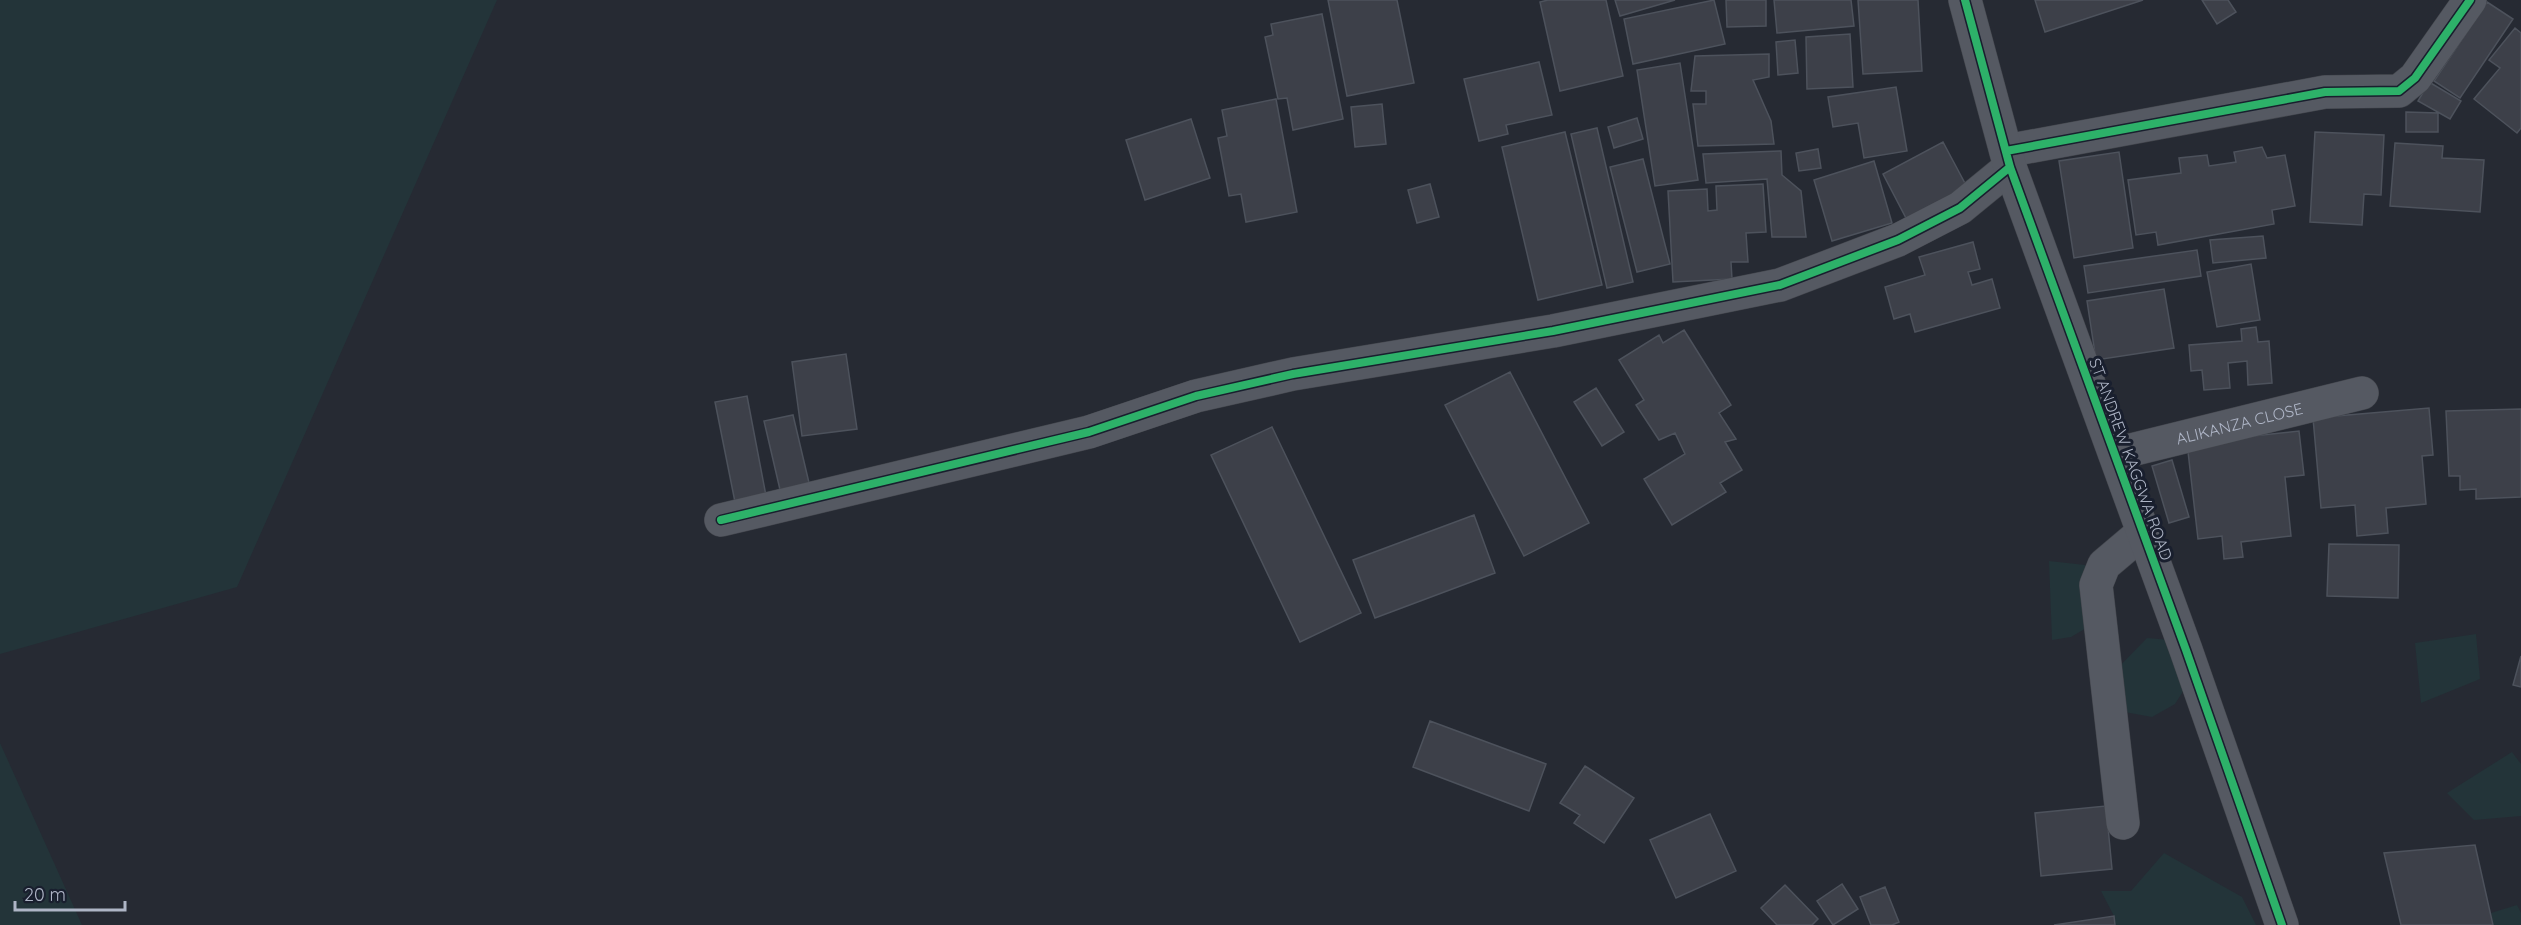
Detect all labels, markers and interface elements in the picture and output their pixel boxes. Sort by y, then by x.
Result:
street label: ST ANDREW KAGGWA ROAD [2085,355,2177,563]
street label: ALIKANZA CLOSE [2174,398,2305,449]
scale bar [15,874,124,912]
text: 20 m [24,883,66,906]

